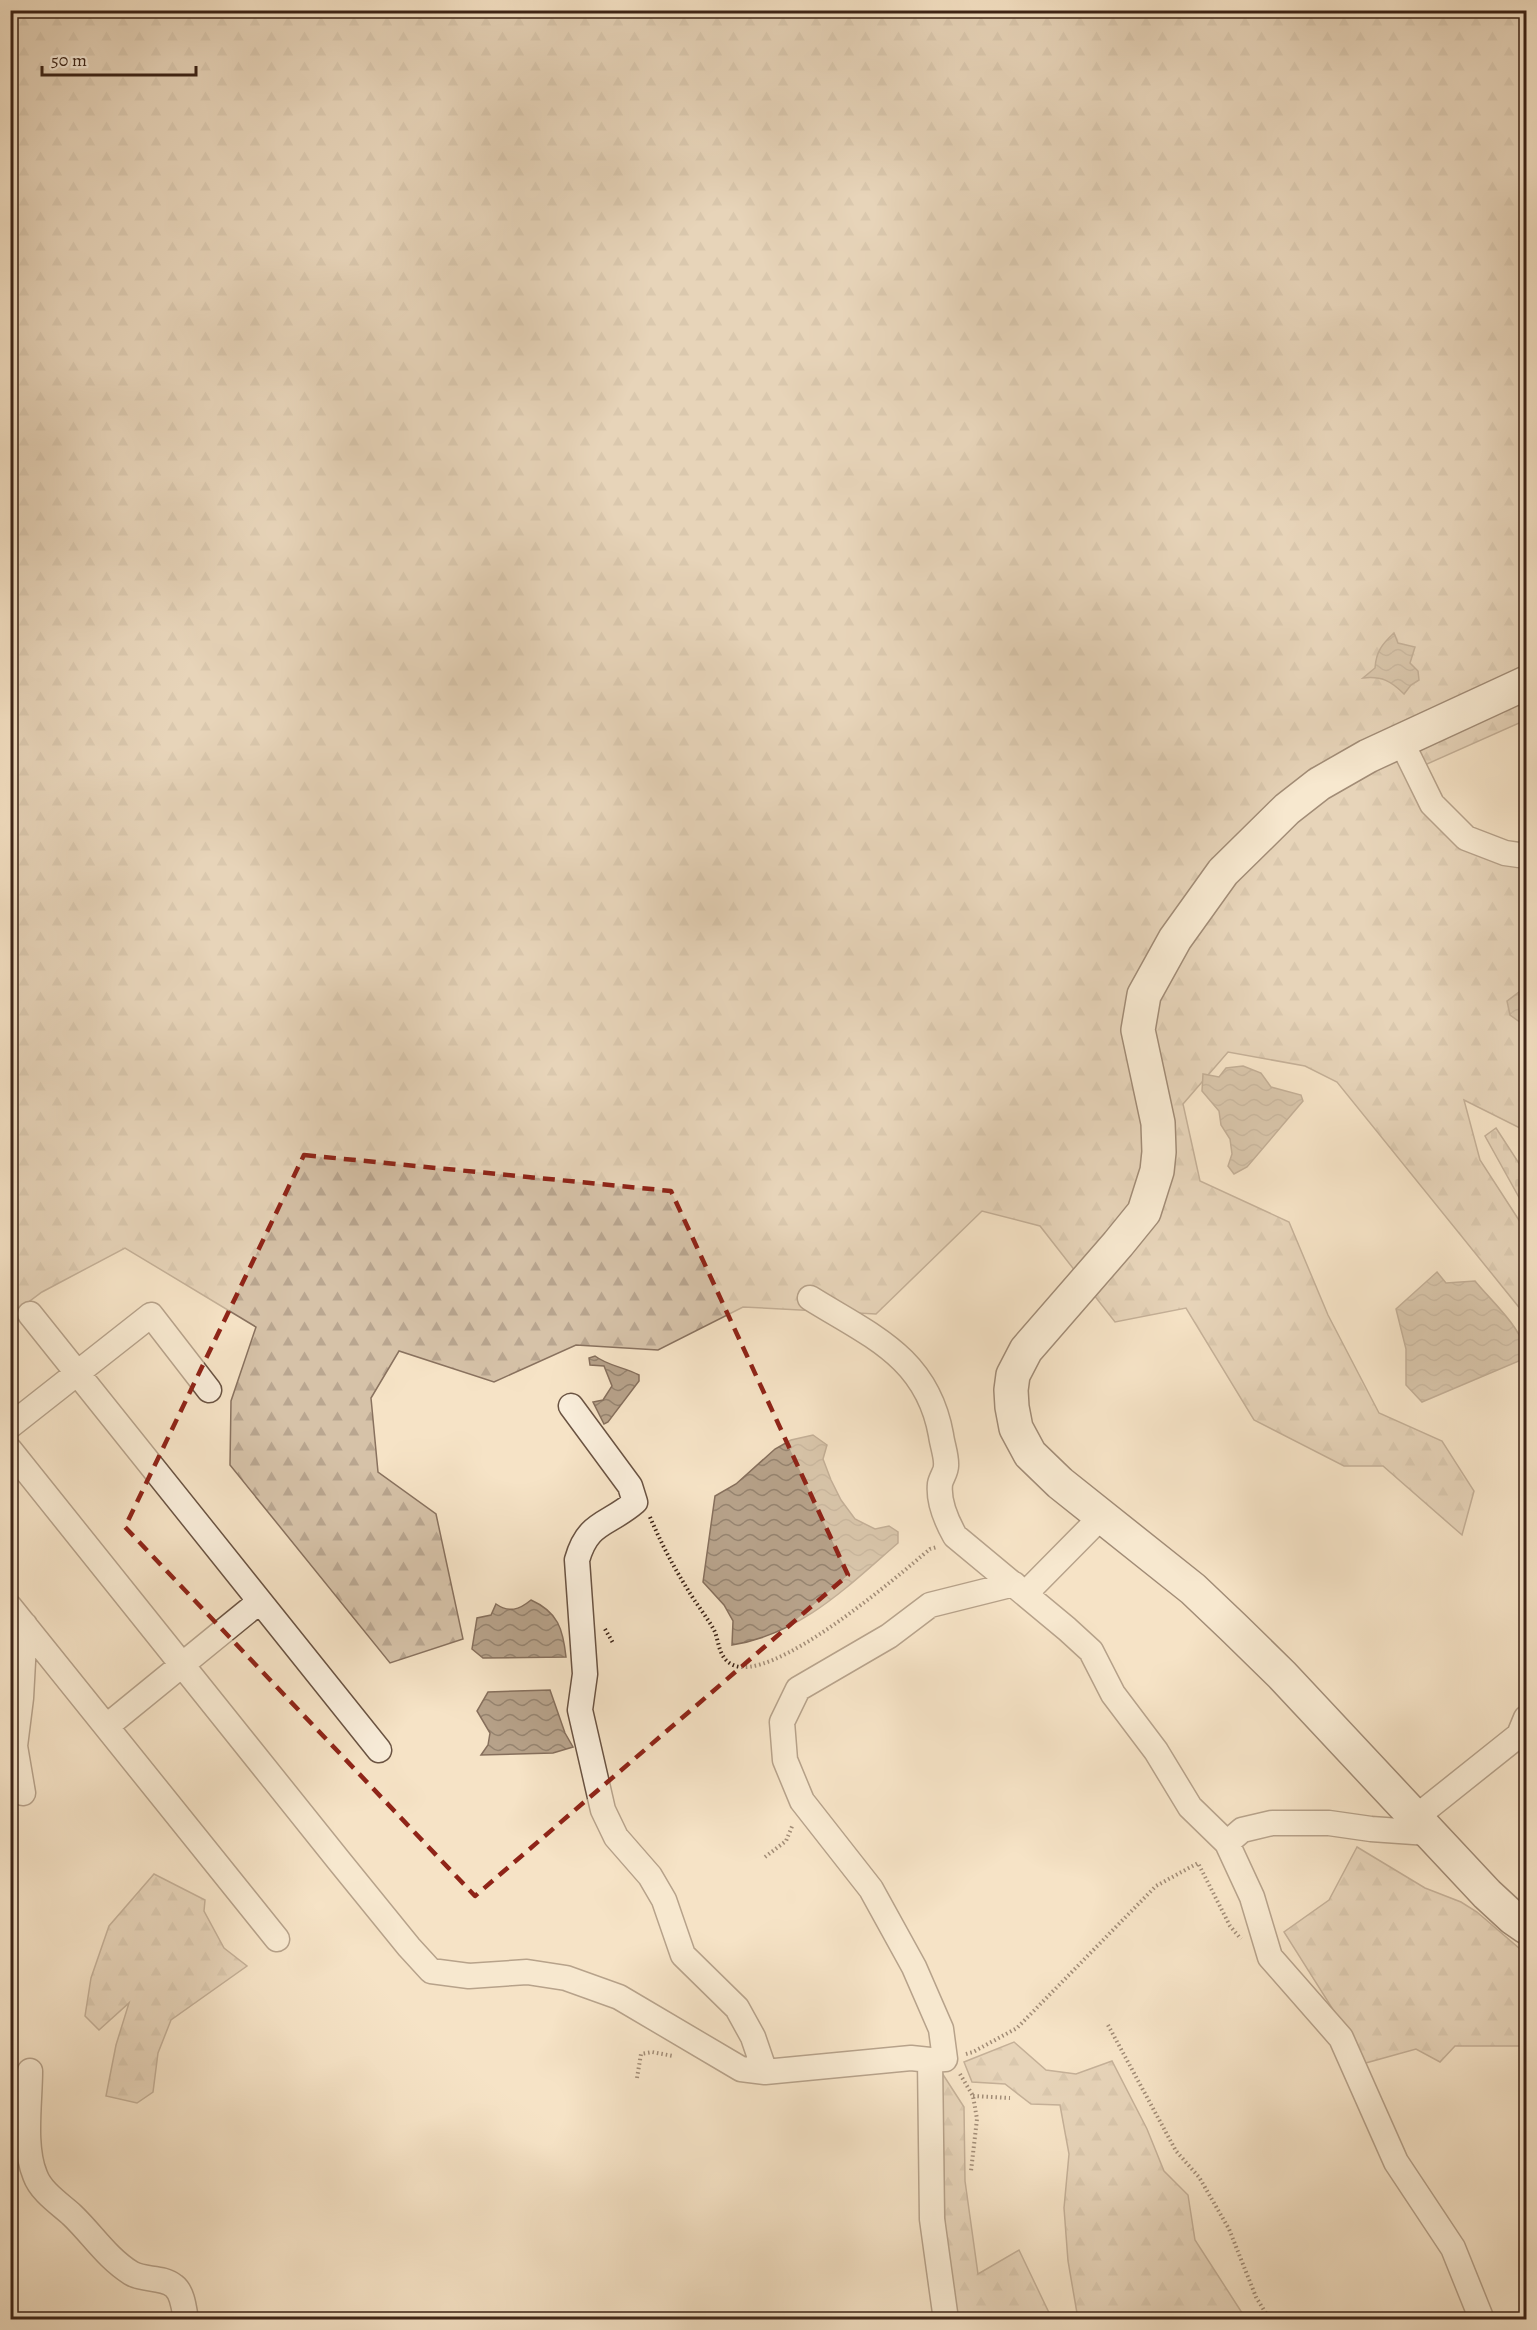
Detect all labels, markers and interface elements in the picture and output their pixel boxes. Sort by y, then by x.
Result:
scale bar [42,39,196,77]
text: 50 m [51,48,87,72]

